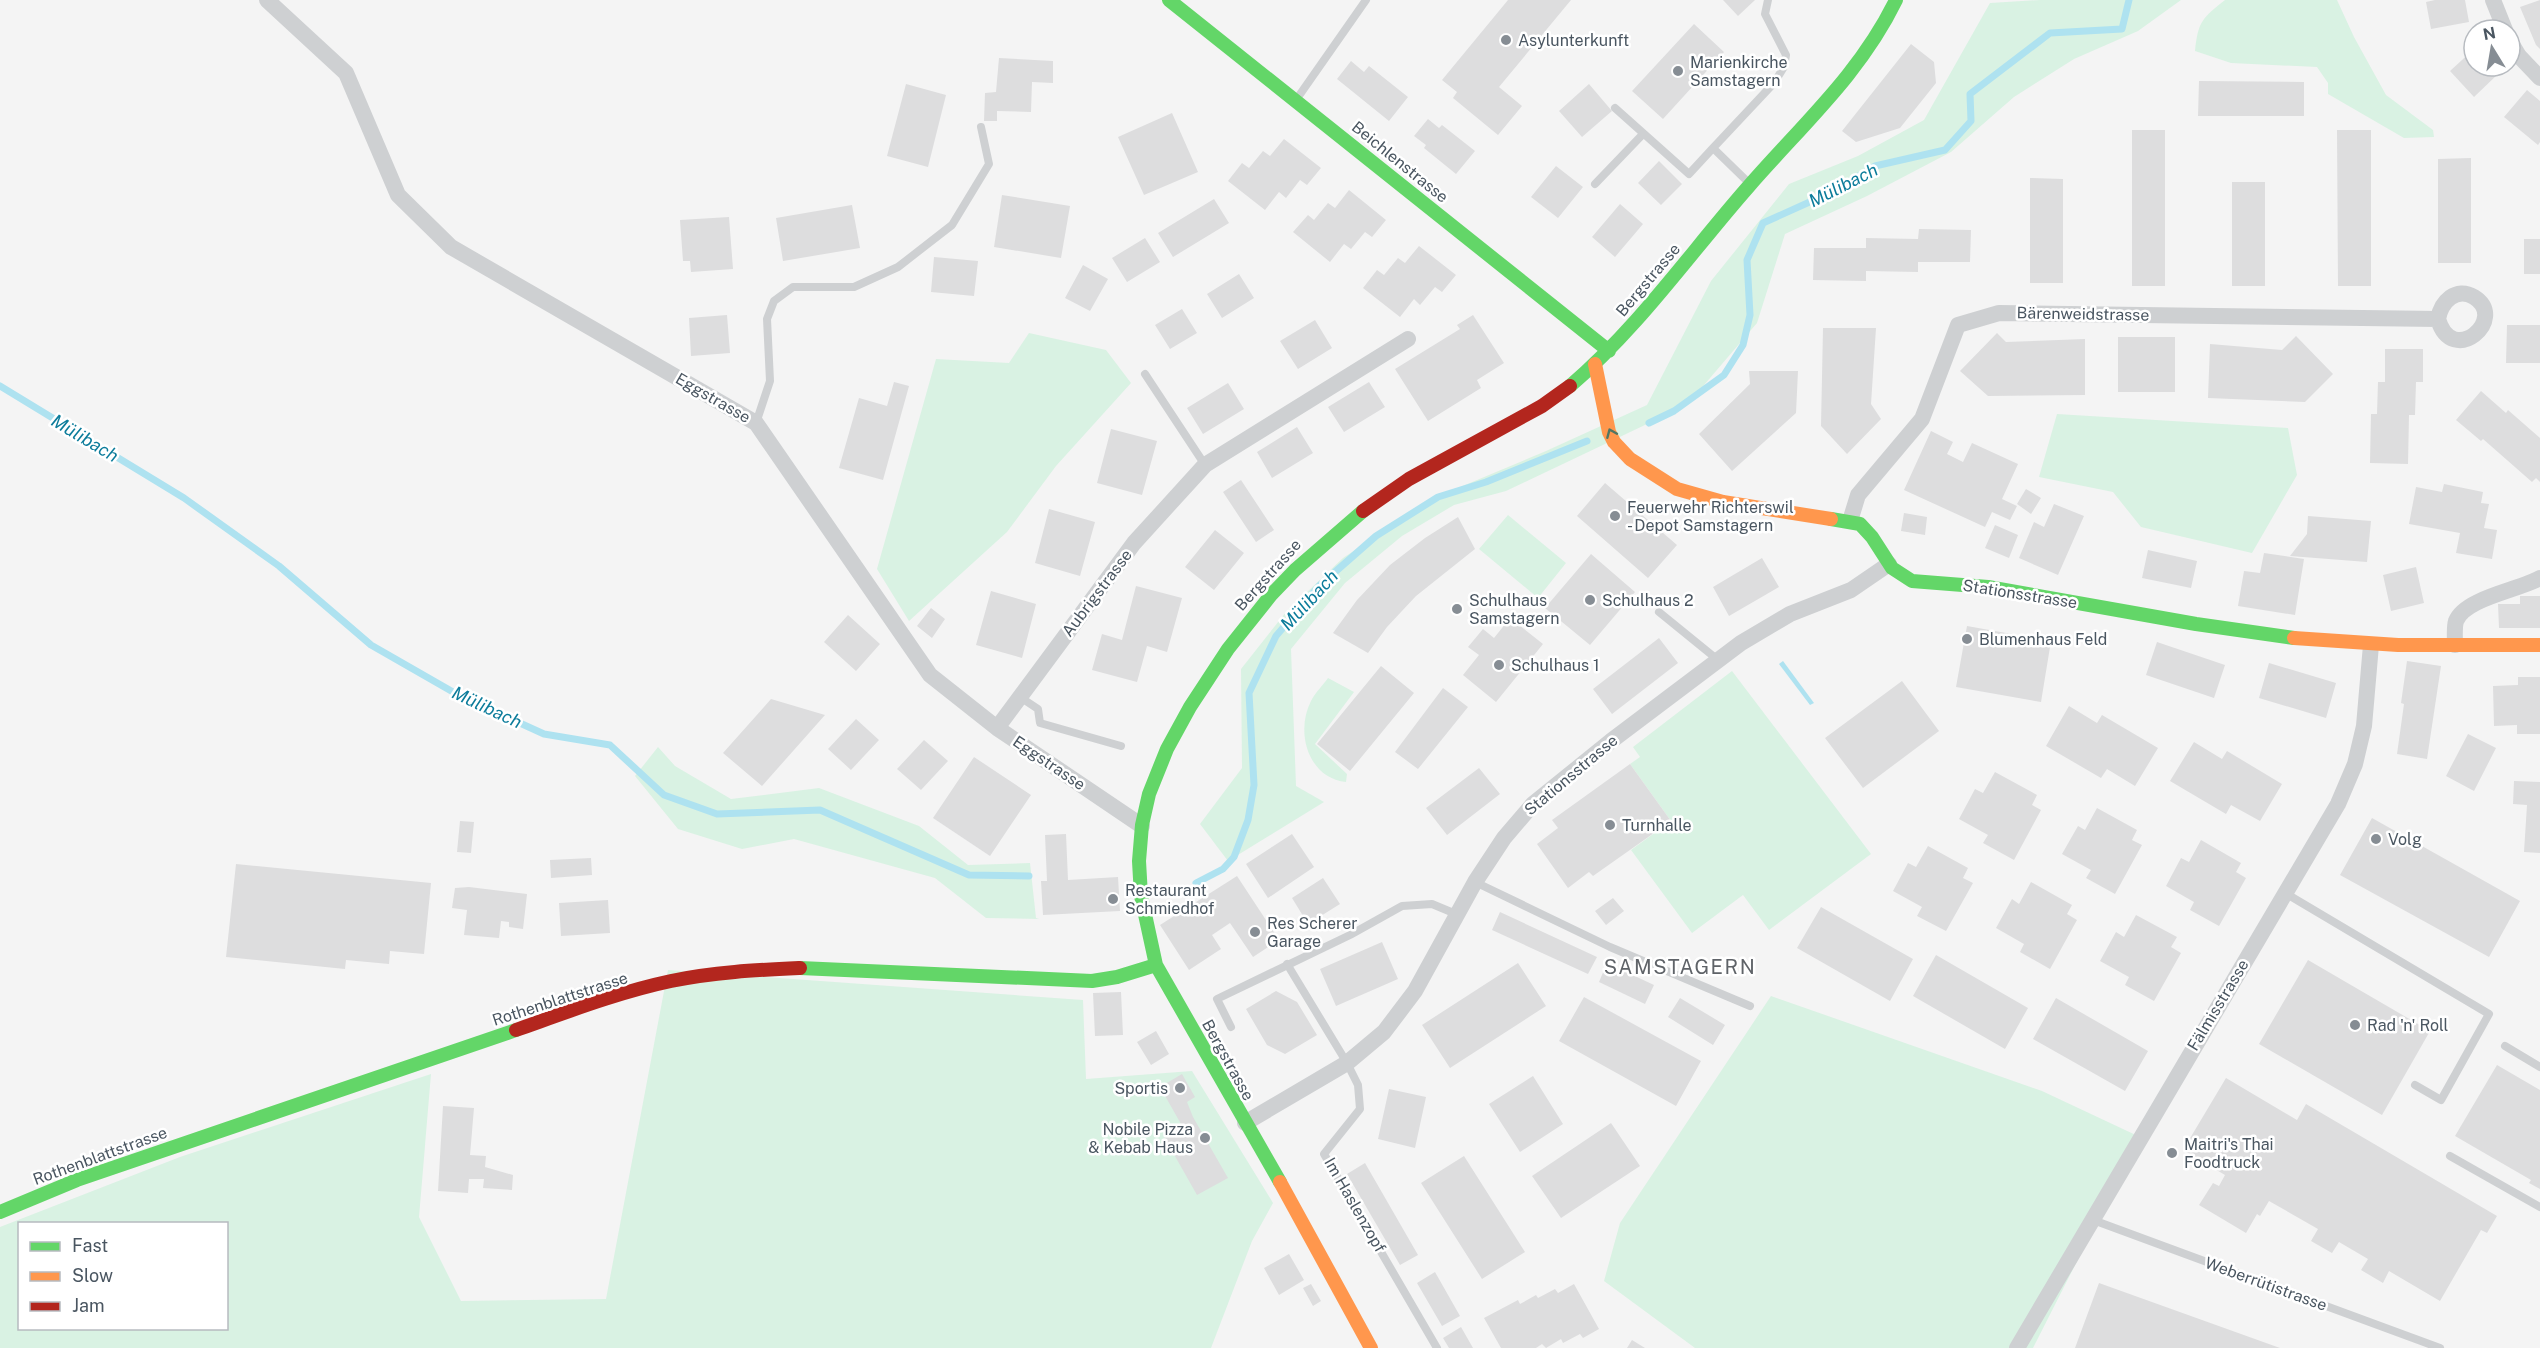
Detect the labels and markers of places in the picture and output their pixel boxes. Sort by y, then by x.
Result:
place label: Asylunterkunft [1518,31,1629,50]
marker: Asylunterkunft [1499,33,1513,47]
place label: Marienkirche Samstagern [1690,53,1788,90]
marker: Marienkirche Samstagern [1671,64,1685,78]
place label: Feuerwehr Richterswil - Depot Samstagern [1627,498,1794,535]
marker: Feuerwehr Richterswil - Depot Samstagern [1608,509,1622,523]
place label: Schulhaus Samstagern [1469,591,1559,628]
place label: Schulhaus 2 [1602,591,1694,610]
marker: Schulhaus 2 [1583,593,1597,607]
marker: Schulhaus Samstagern [1450,602,1464,616]
place label: Blumenhaus Feld [1979,630,2107,649]
marker: Blumenhaus Feld [1960,632,1974,646]
place label: Schulhaus 1 [1511,656,1599,675]
marker: Schulhaus 1 [1492,658,1506,672]
place label: Turnhalle [1622,816,1692,835]
marker: Turnhalle [1603,818,1617,832]
place label: Volg [2388,830,2422,849]
marker: Volg [2369,832,2383,846]
place label: Restaurant Schmiedhof [1125,881,1214,918]
marker: Restaurant Schmiedhof [1106,892,1120,906]
place label: Res Scherer Garage [1267,914,1358,951]
marker: Res Scherer Garage [1248,925,1262,939]
place label: Rad 'n' Roll [2367,1016,2449,1035]
marker: Rad 'n' Roll [2348,1018,2362,1032]
place label: Sportis [1114,1079,1168,1098]
marker: Sportis [1173,1081,1187,1095]
place label: Nobile Pizza & Kebab Haus [1088,1120,1193,1157]
marker: Nobile Pizza & Kebab Haus [1198,1131,1212,1145]
place label: Maitri's Thai Foodtruck [2184,1135,2273,1172]
marker: Maitri's Thai Foodtruck [2165,1146,2179,1160]

